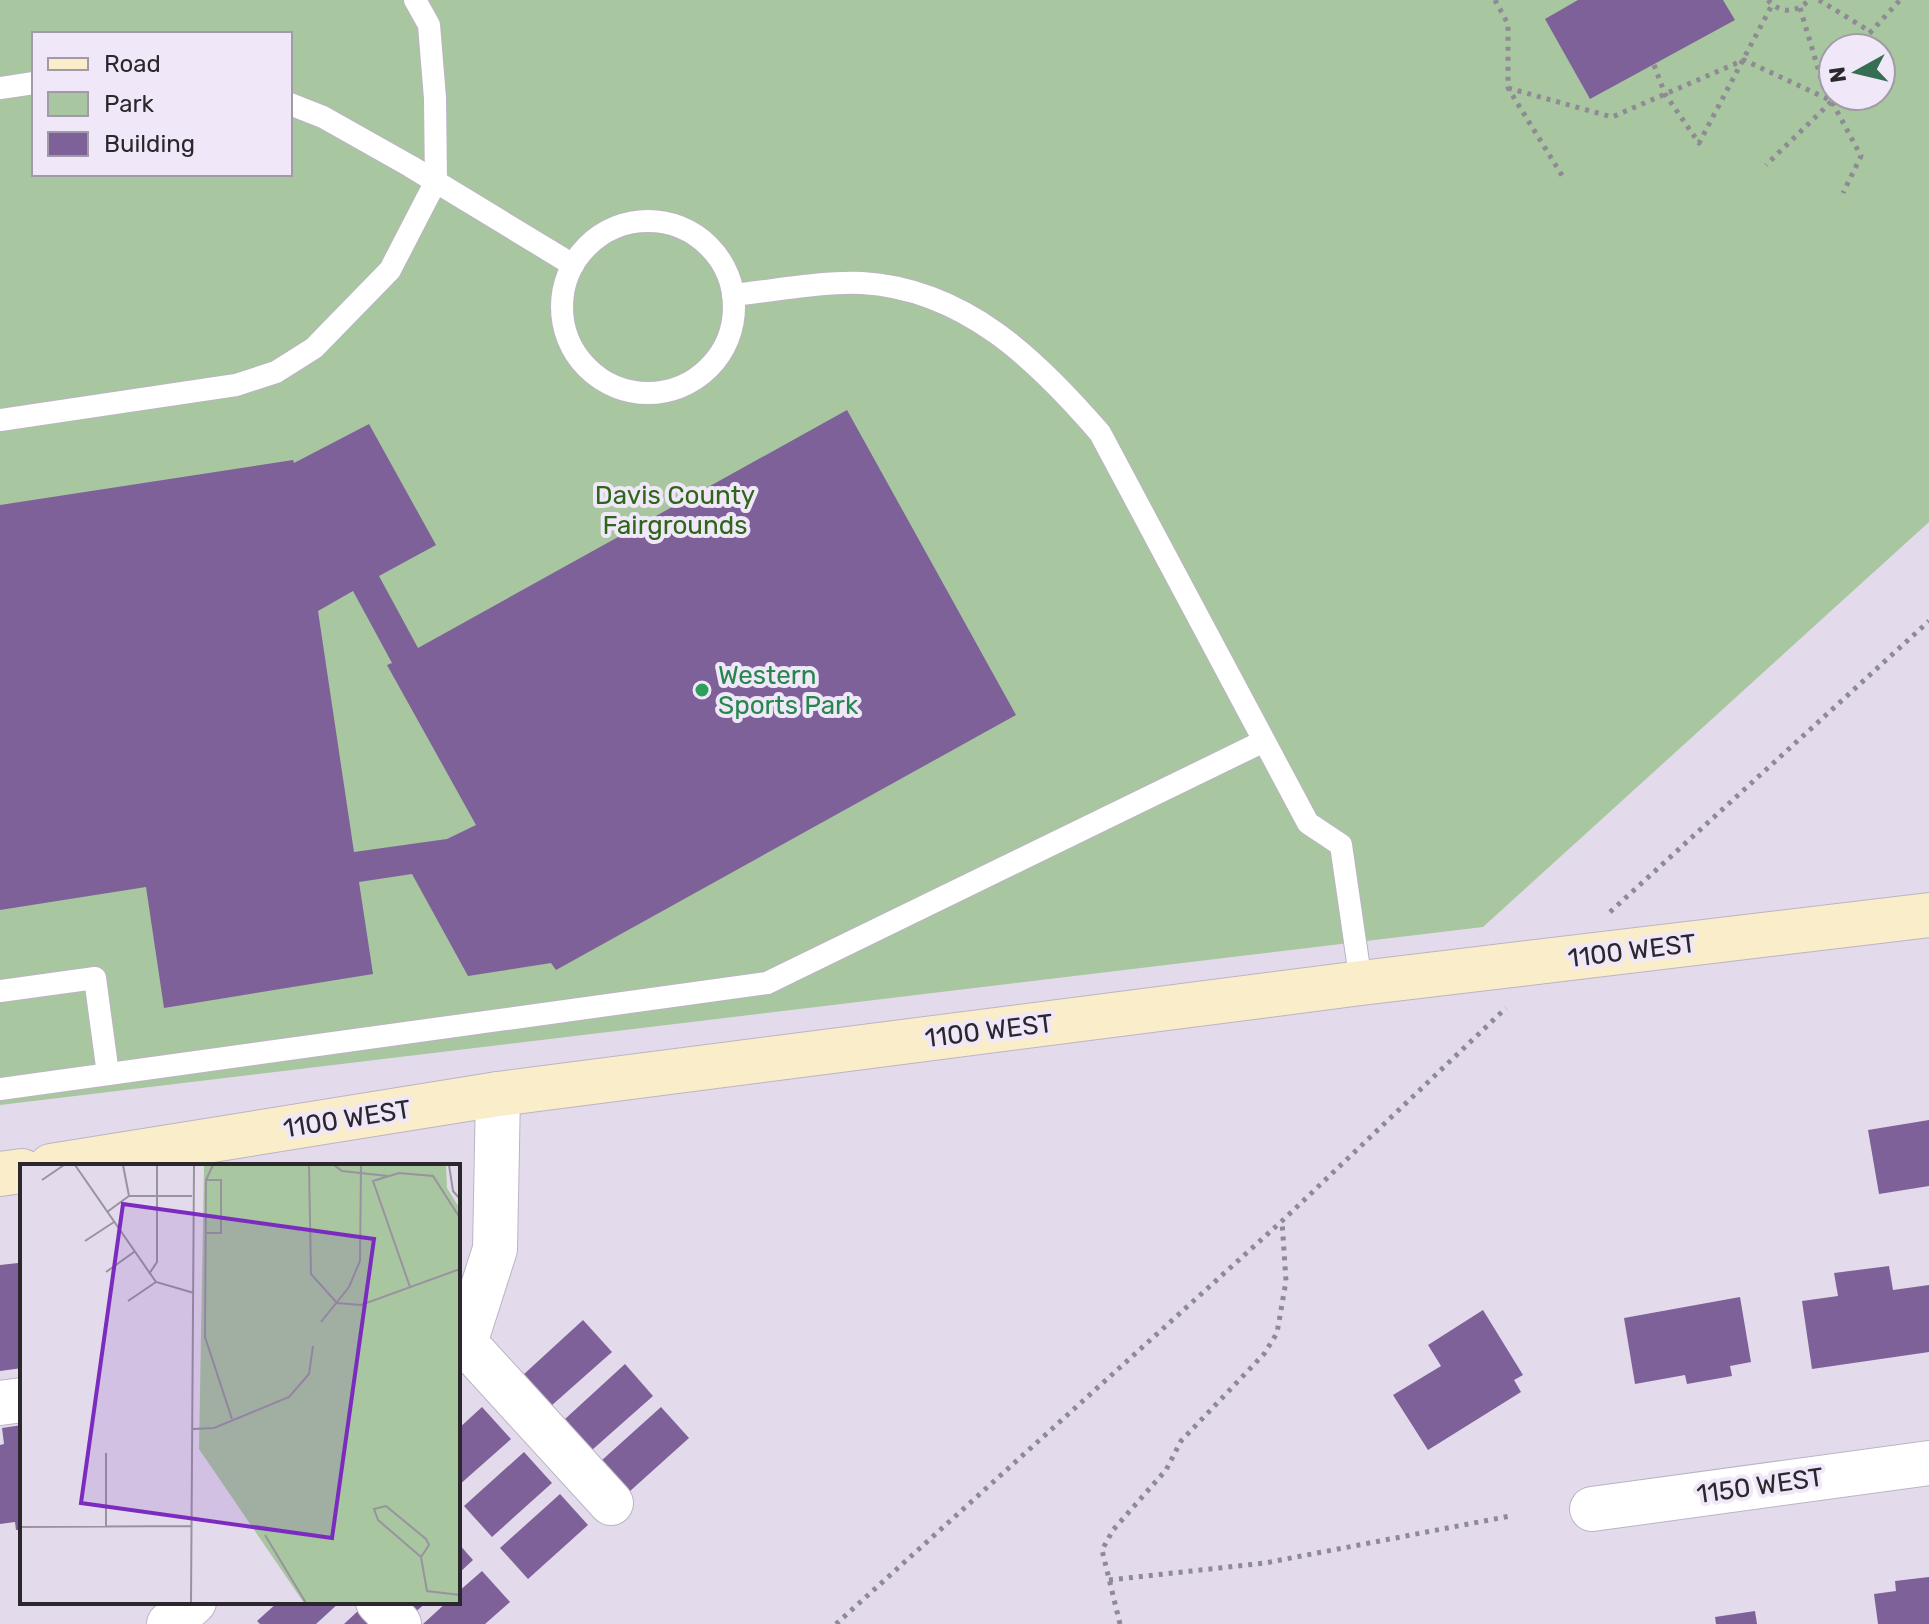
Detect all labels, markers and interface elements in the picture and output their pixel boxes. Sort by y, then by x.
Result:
legend [32,32,292,176]
north arrow [1817,32,1897,112]
text: Road [104,50,161,78]
text: N [1823,65,1852,84]
text: Park [104,90,155,118]
text: Building [104,130,195,158]
park label: Davis County Fairgrounds [595,480,755,541]
place label: Western Sports Park [718,660,859,721]
marker: Western Sports Park [693,681,711,699]
street label: 1100 WEST [1566,928,1698,974]
street label: 1100 WEST [923,1008,1055,1054]
street label: 1100 WEST [281,1094,413,1144]
inset map [20,1164,460,1604]
street label: 1150 WEST [1695,1462,1825,1510]

